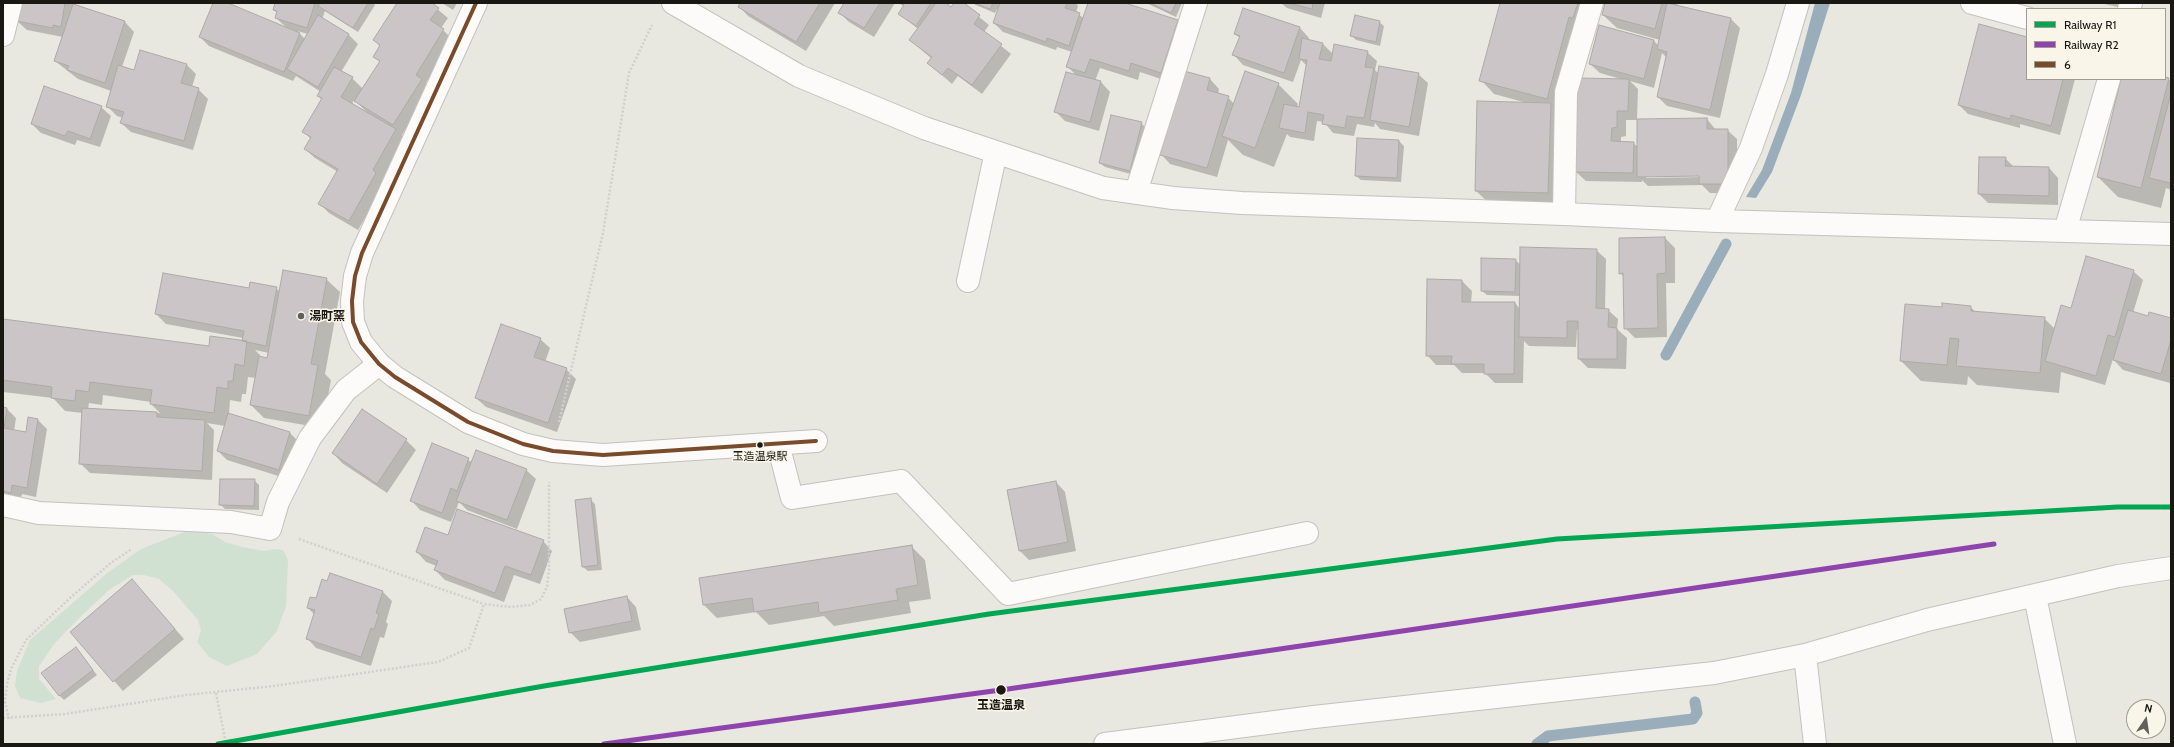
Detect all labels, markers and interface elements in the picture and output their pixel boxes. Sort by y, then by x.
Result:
legend [2026,8,2166,80]
text: Railway R1 [2064,17,2116,32]
text: Railway R2 [2064,37,2119,52]
text: 6 [2064,57,2071,72]
place label: 湯町窯 [309,309,345,323]
marker: 湯町窯 [296,311,306,321]
marker: 玉造温泉駅 [755,440,765,450]
place label: 玉造温泉駅 [733,450,787,464]
marker: 玉造温泉 [994,683,1008,697]
place label: 玉造温泉 [977,698,1025,712]
north arrow [2126,699,2166,739]
text: N [2143,701,2154,716]

